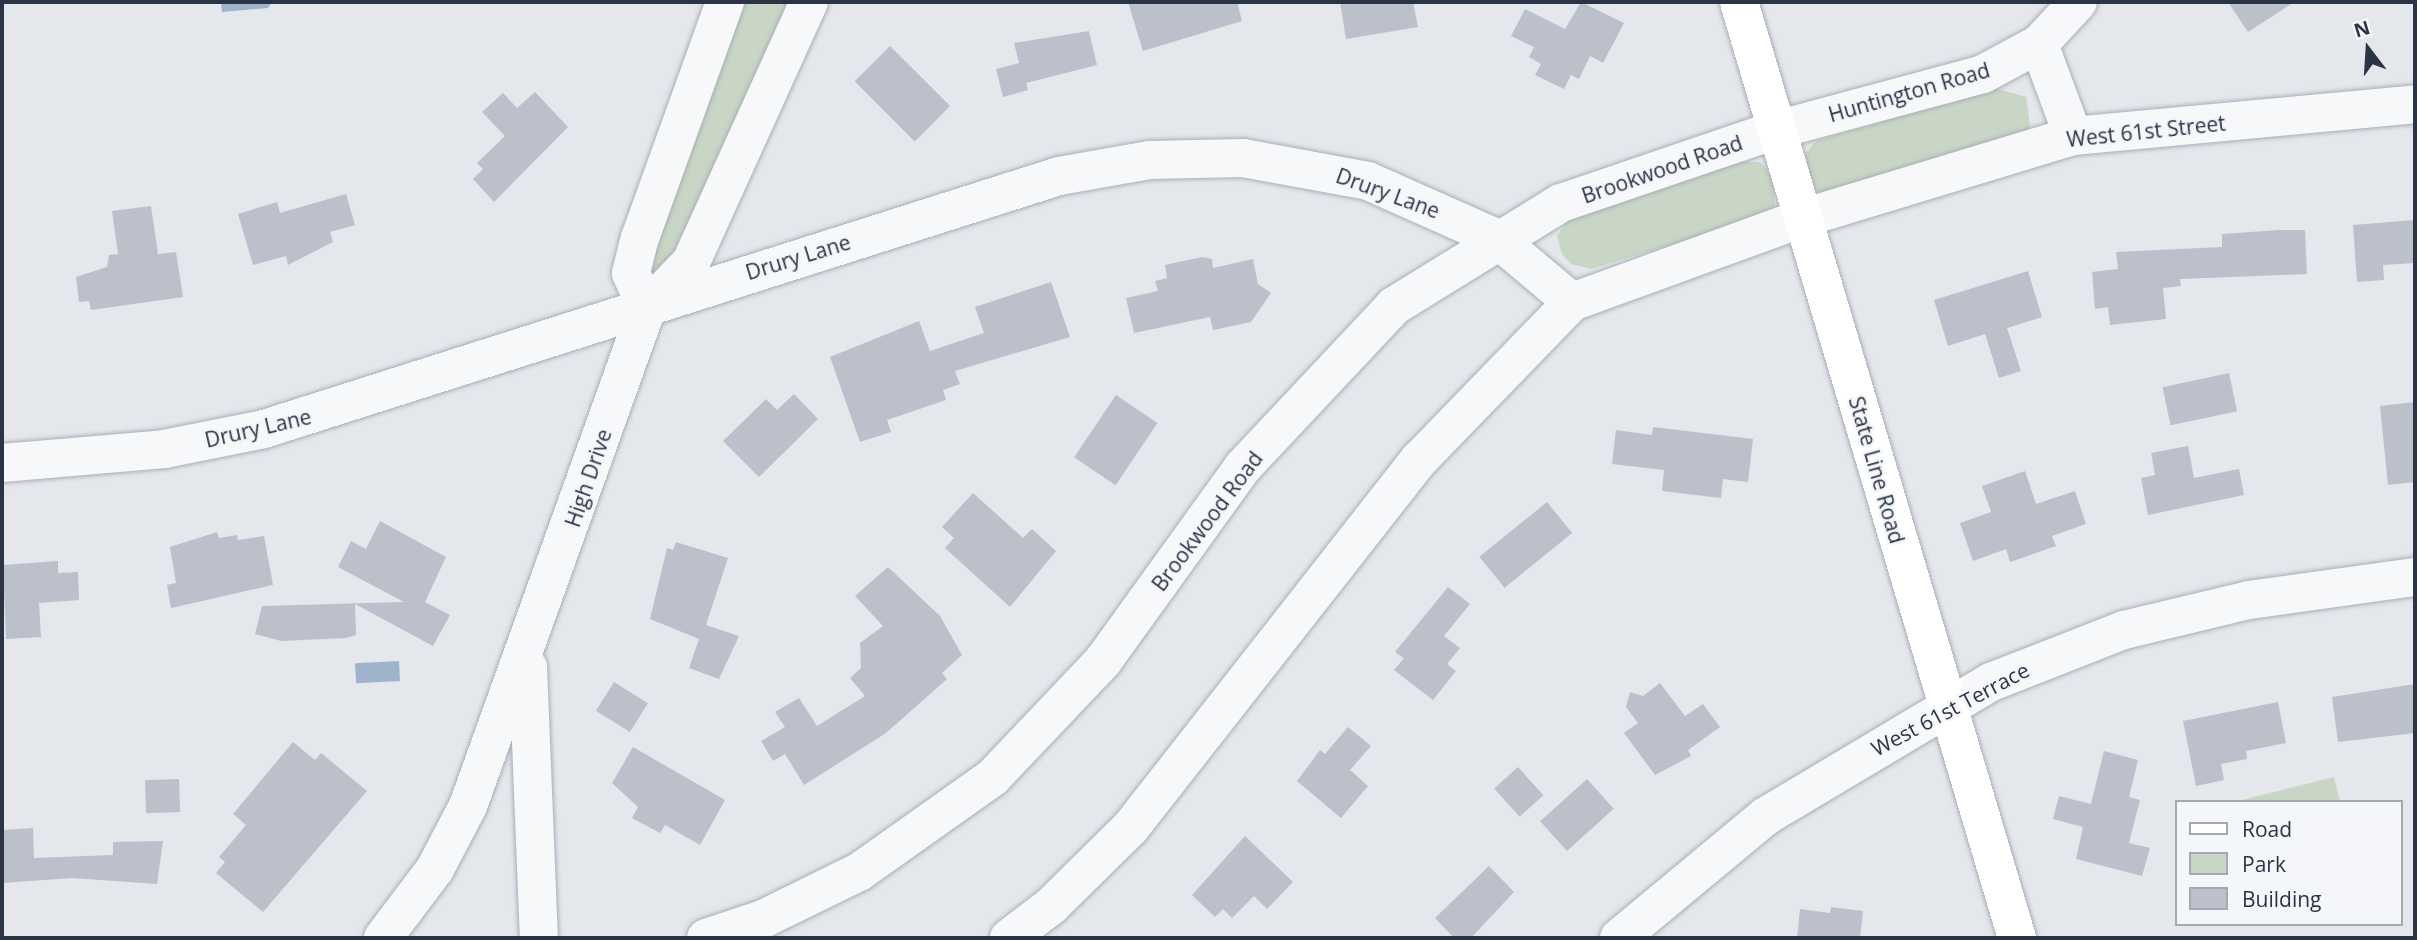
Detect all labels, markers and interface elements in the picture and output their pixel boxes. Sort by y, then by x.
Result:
north arrow [2333,14,2403,84]
text: N [2351,14,2373,44]
street label: Huntington Road [1825,57,1993,127]
street label: West 61st Street [2065,110,2227,152]
street label: Brookwood Road [1578,130,1746,208]
street label: Drury Lane [1333,163,1443,223]
street label: Drury Lane [742,229,854,285]
street label: State Line Road [1844,394,1910,546]
street label: Drury Lane [202,404,314,452]
street label: High Drive [559,426,617,530]
street label: Brookwood Road [1146,446,1268,596]
street label: West 61st Terrace [1867,657,2033,761]
legend [2176,800,2403,926]
text: Road [2242,815,2292,843]
text: Park [2242,850,2286,878]
text: Building [2242,885,2321,913]

